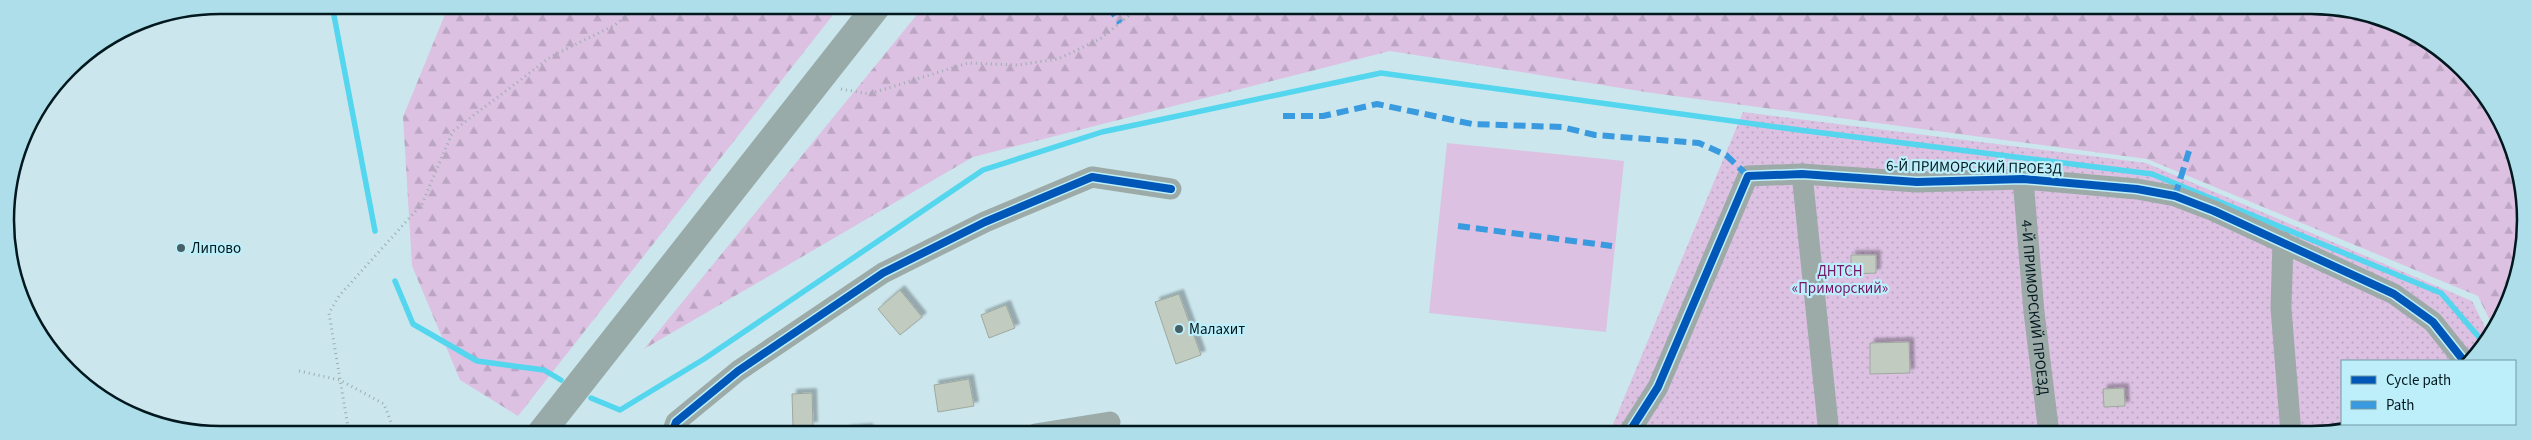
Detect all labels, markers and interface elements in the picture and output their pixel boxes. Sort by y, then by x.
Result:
street label: 6-Й ПРИМОРСКИЙ ПРОЕЗД [1886,155,2062,180]
street label: 4-Й ПРИМОРСКИЙ ПРОЕЗД [2015,219,2054,397]
place label: Липово [191,238,241,259]
marker: Липово [175,242,187,254]
park label: ДНТСН «Приморский» [1792,261,1888,299]
place label: Малахит [1189,319,1245,340]
marker: Малахит [1173,323,1185,335]
legend [2341,360,2516,425]
text: Cycle path [2386,370,2451,391]
text: Path [2386,395,2414,416]

